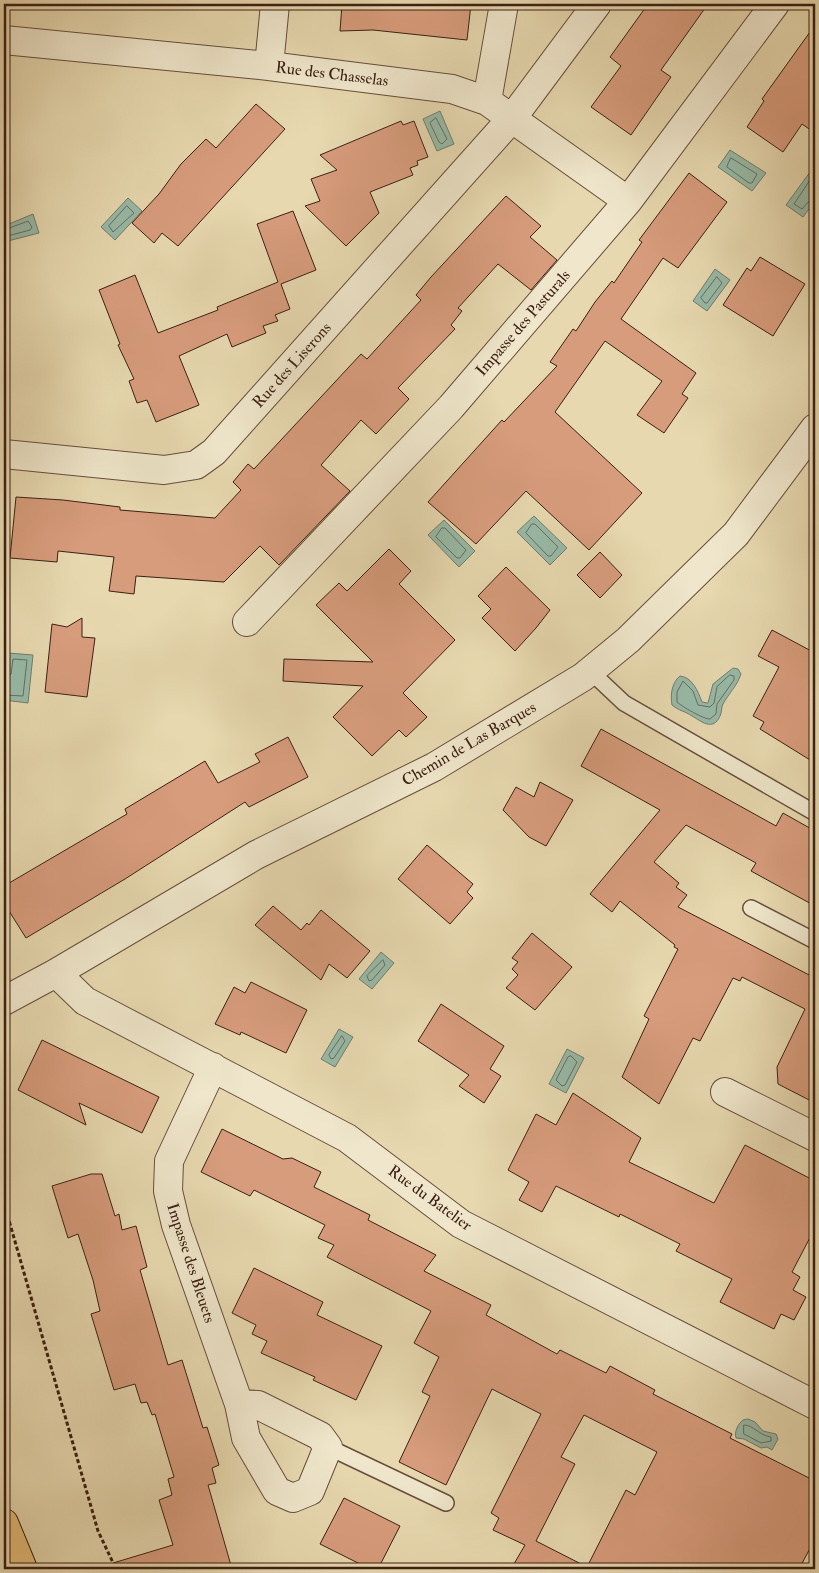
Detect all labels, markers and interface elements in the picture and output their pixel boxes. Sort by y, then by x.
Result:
street label: Rue des Chasselas [274,57,390,91]
street label: Impasse des Pasturals [471,266,575,381]
street label: Rue des Liserons [248,318,336,412]
street label: Chemin de Las Barques [398,697,540,791]
street label: Rue du Batelier [384,1161,476,1235]
street label: Impasse des Bleuets [161,1201,220,1326]

